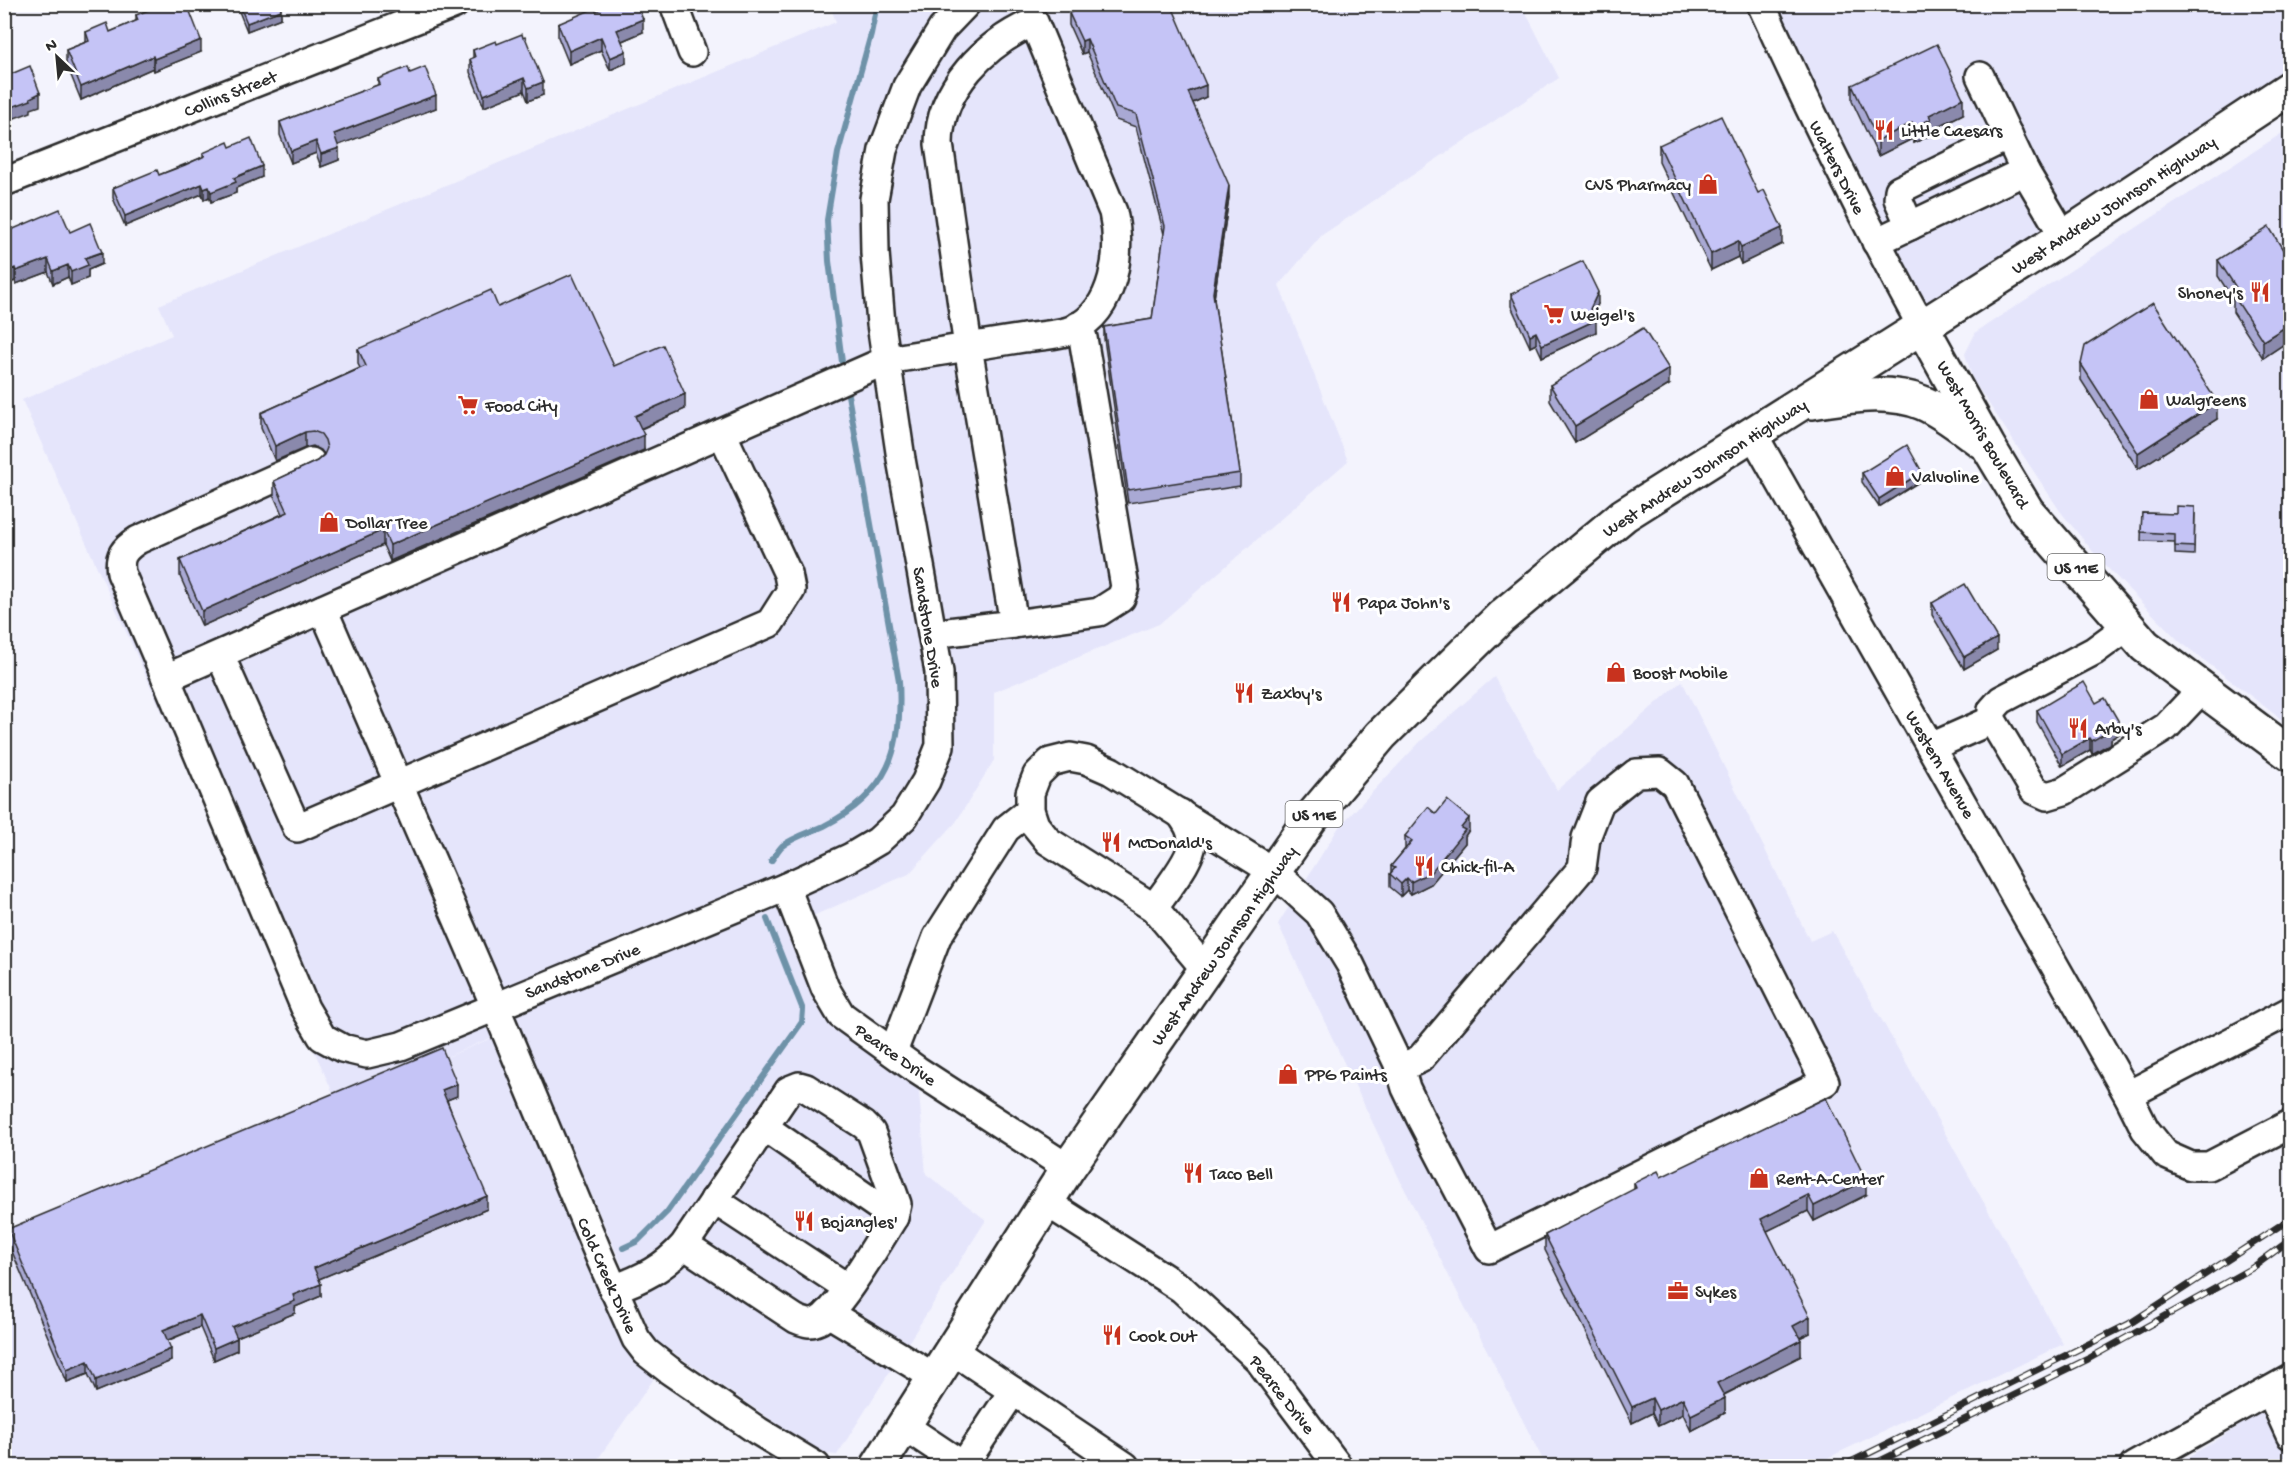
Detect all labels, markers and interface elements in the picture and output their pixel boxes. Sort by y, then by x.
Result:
north arrow [27,27,87,87]
text: N [43,36,61,57]
street label: Collins Street [181,67,282,123]
street label: Walters Drive [1803,118,1869,219]
restaurant icon: Little Caesars [1872,118,1896,142]
place label: Little Caesars [1901,122,2004,143]
street label: West Andrew Johnson Highway [2008,132,2220,280]
shop icon: CVS Pharmacy [1696,172,1720,196]
place label: CVS Pharmacy [1585,176,1691,197]
restaurant icon: Shoney's [2248,280,2272,304]
place label: Shoney's [2178,284,2244,305]
supermarket icon: Weigel's [1542,302,1566,326]
place label: Weigel's [1571,306,1636,327]
street label: West Morris Boulevard [1931,358,2033,514]
shop icon: Walgreens [2137,387,2161,411]
place label: Walgreens [2166,391,2247,412]
supermarket icon: Food City [456,393,480,417]
street label: West Andrew Johnson Highway [1599,395,1811,543]
place label: Food City [484,397,558,418]
shop icon: Valvoline [1883,464,1907,488]
place label: Valvoline [1911,468,1980,489]
shop icon: Dollar Tree [317,510,341,534]
place label: Dollar Tree [345,514,428,535]
road number: US 11E [2048,554,2104,580]
street label: Sandstone Drive [907,565,947,690]
restaurant icon: Papa John's [1329,590,1353,614]
place label: Papa John's [1357,594,1451,615]
shop icon: Boost Mobile [1604,660,1628,684]
place label: Boost Mobile [1632,664,1728,685]
restaurant icon: Zaxby's [1232,681,1256,705]
place label: Zaxby's [1261,685,1323,706]
street label: Western Avenue [1899,708,1979,824]
restaurant icon: Arby's [2066,716,2090,740]
place label: Arby's [2095,720,2143,741]
road number: US 11E [1286,801,1342,827]
restaurant icon: McDonald's [1099,830,1123,854]
place label: McDonald's [1128,834,1213,855]
street label: West Andrew Johnson Highway [1148,842,1302,1050]
restaurant icon: Chick-fil-A [1412,854,1436,878]
place label: Chick-fil-A [1441,858,1515,879]
street label: Sandstone Drive [522,939,644,1005]
street label: Pearce Drive [849,1020,940,1092]
shop icon: PPG Paints [1276,1062,1300,1086]
place label: PPG Paints [1304,1066,1388,1087]
restaurant icon: Taco Bell [1181,1161,1205,1185]
place label: Taco Bell [1209,1165,1273,1186]
shop icon: Rent-A-Center [1747,1166,1771,1190]
place label: Rent-A-Center [1776,1170,1885,1191]
restaurant icon: Bojangles' [792,1209,816,1233]
place label: Bojangles' [820,1213,898,1234]
street label: Cold Creek Drive [571,1215,641,1338]
office icon: Sykes [1666,1279,1690,1303]
place label: Sykes [1695,1283,1738,1304]
restaurant icon: Cook Out [1100,1323,1124,1347]
place label: Cook Out [1129,1327,1198,1348]
street label: Pearce Drive [1243,1351,1319,1440]

